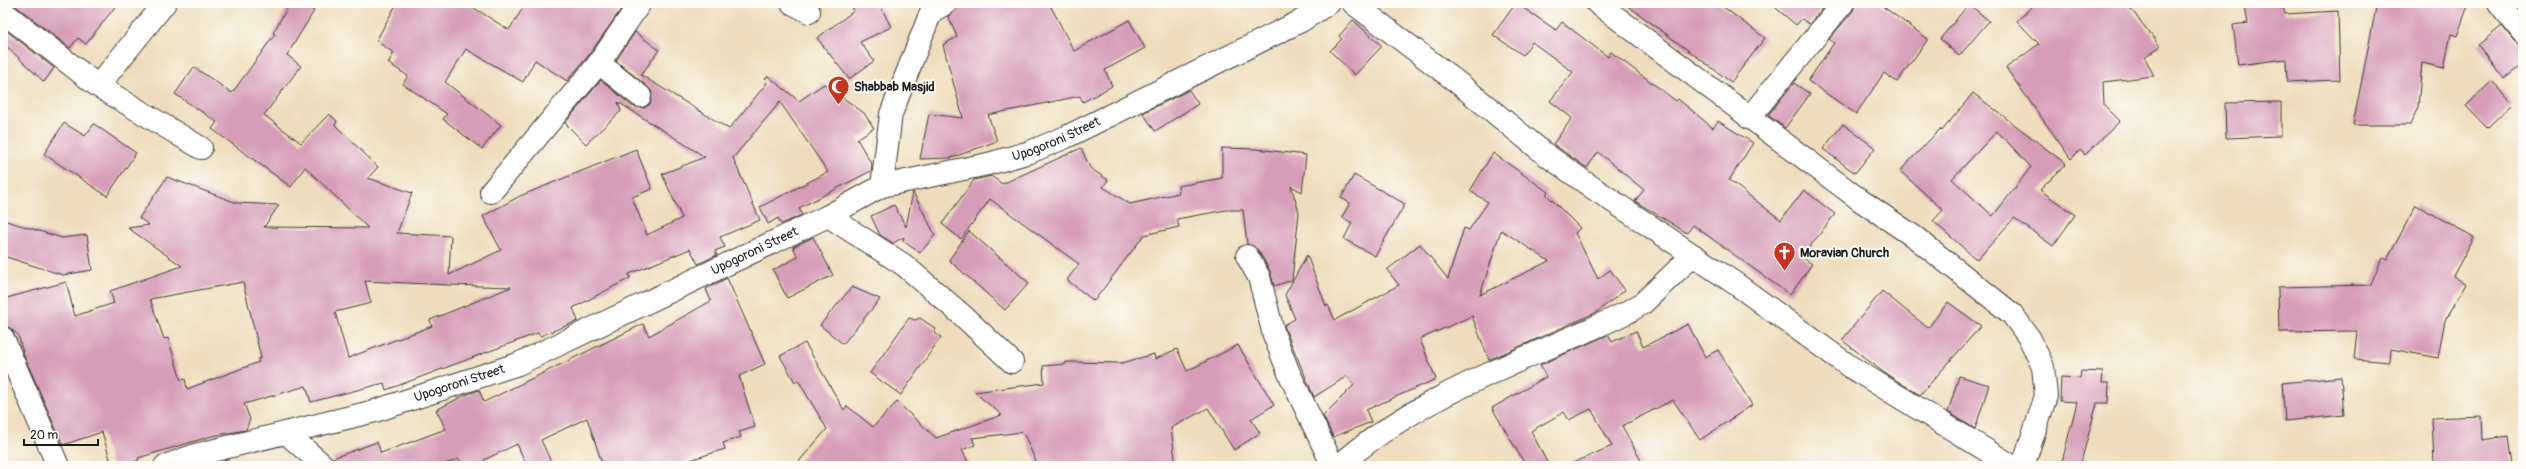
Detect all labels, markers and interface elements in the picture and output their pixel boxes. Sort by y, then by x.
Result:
mosque icon: Shabbab Masjid [826,74,852,107]
place label: Shabbab Masjid [854,79,935,95]
street label: Upogoroni Street [1010,113,1104,165]
street label: Upogoroni Street [709,223,801,279]
church icon: Moravian Church [1772,240,1798,273]
place label: Moravian Church [1800,245,1889,261]
street label: Upogoroni Street [412,361,507,406]
scale bar [24,421,98,447]
text: 20 m [30,428,59,443]

